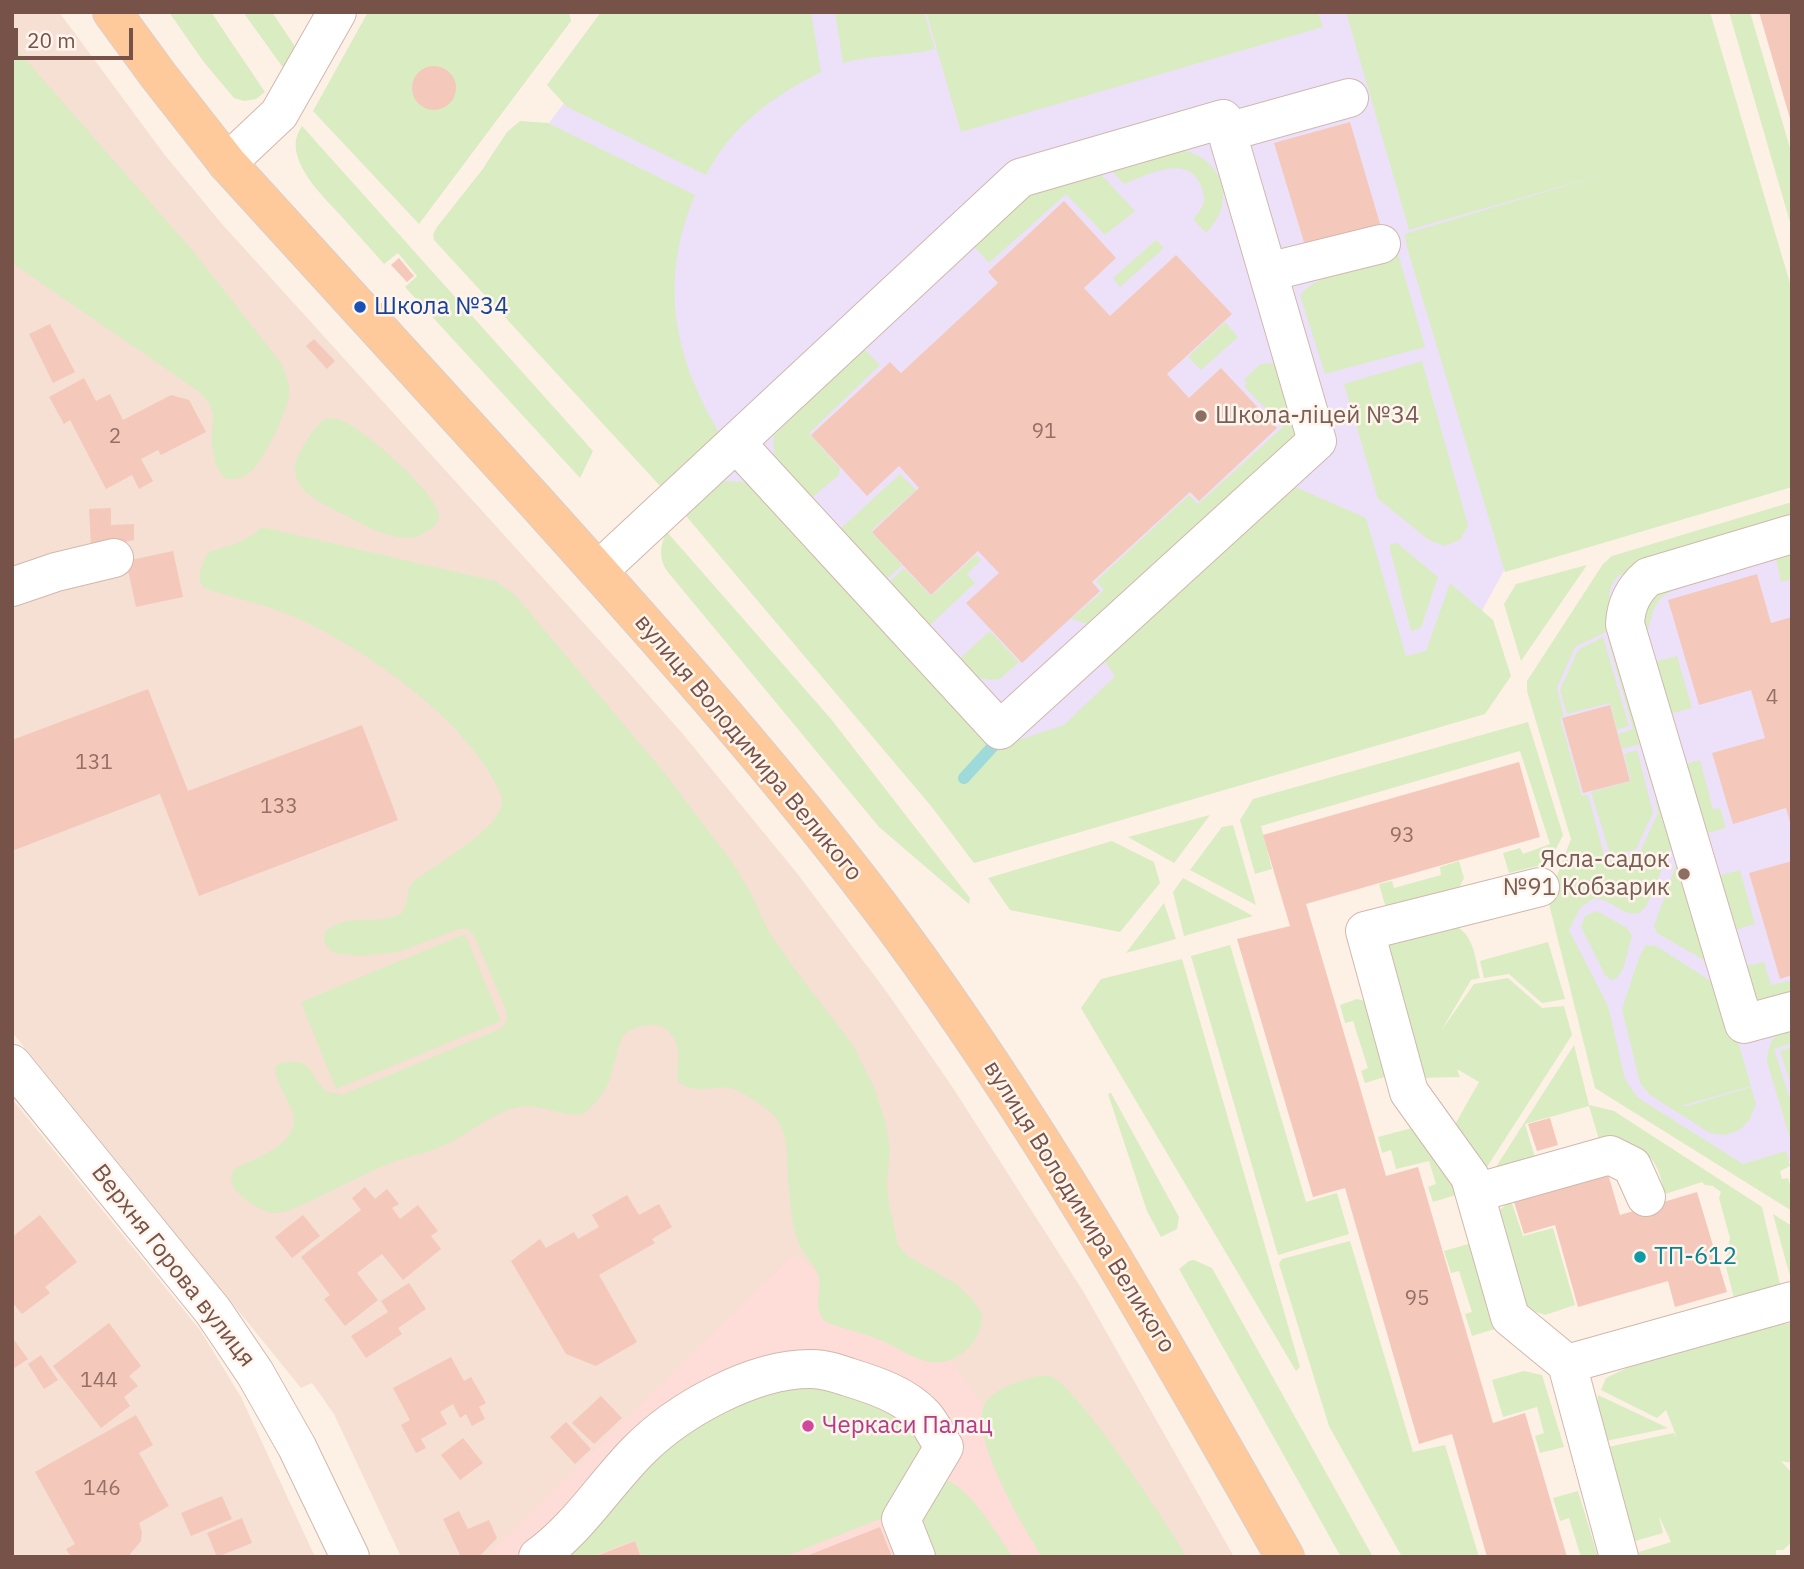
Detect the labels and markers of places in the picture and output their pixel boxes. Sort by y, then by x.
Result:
place label: Школа №34 [374,293,509,321]
marker: Школа №34 [352,299,368,315]
place label: Школа-ліцей №34 [1215,402,1420,430]
marker: Школа-ліцей №34 [1193,408,1209,424]
place label: Ясла-садок №91 Кобзарик [1503,846,1670,902]
marker: Ясла-садок №91 Кобзарик [1676,866,1692,882]
place label: ТП-612 [1654,1243,1737,1271]
marker: ТП-612 [1632,1249,1648,1265]
place label: Черкаси Палац [822,1412,993,1440]
marker: Черкаси Палац [800,1418,816,1434]

